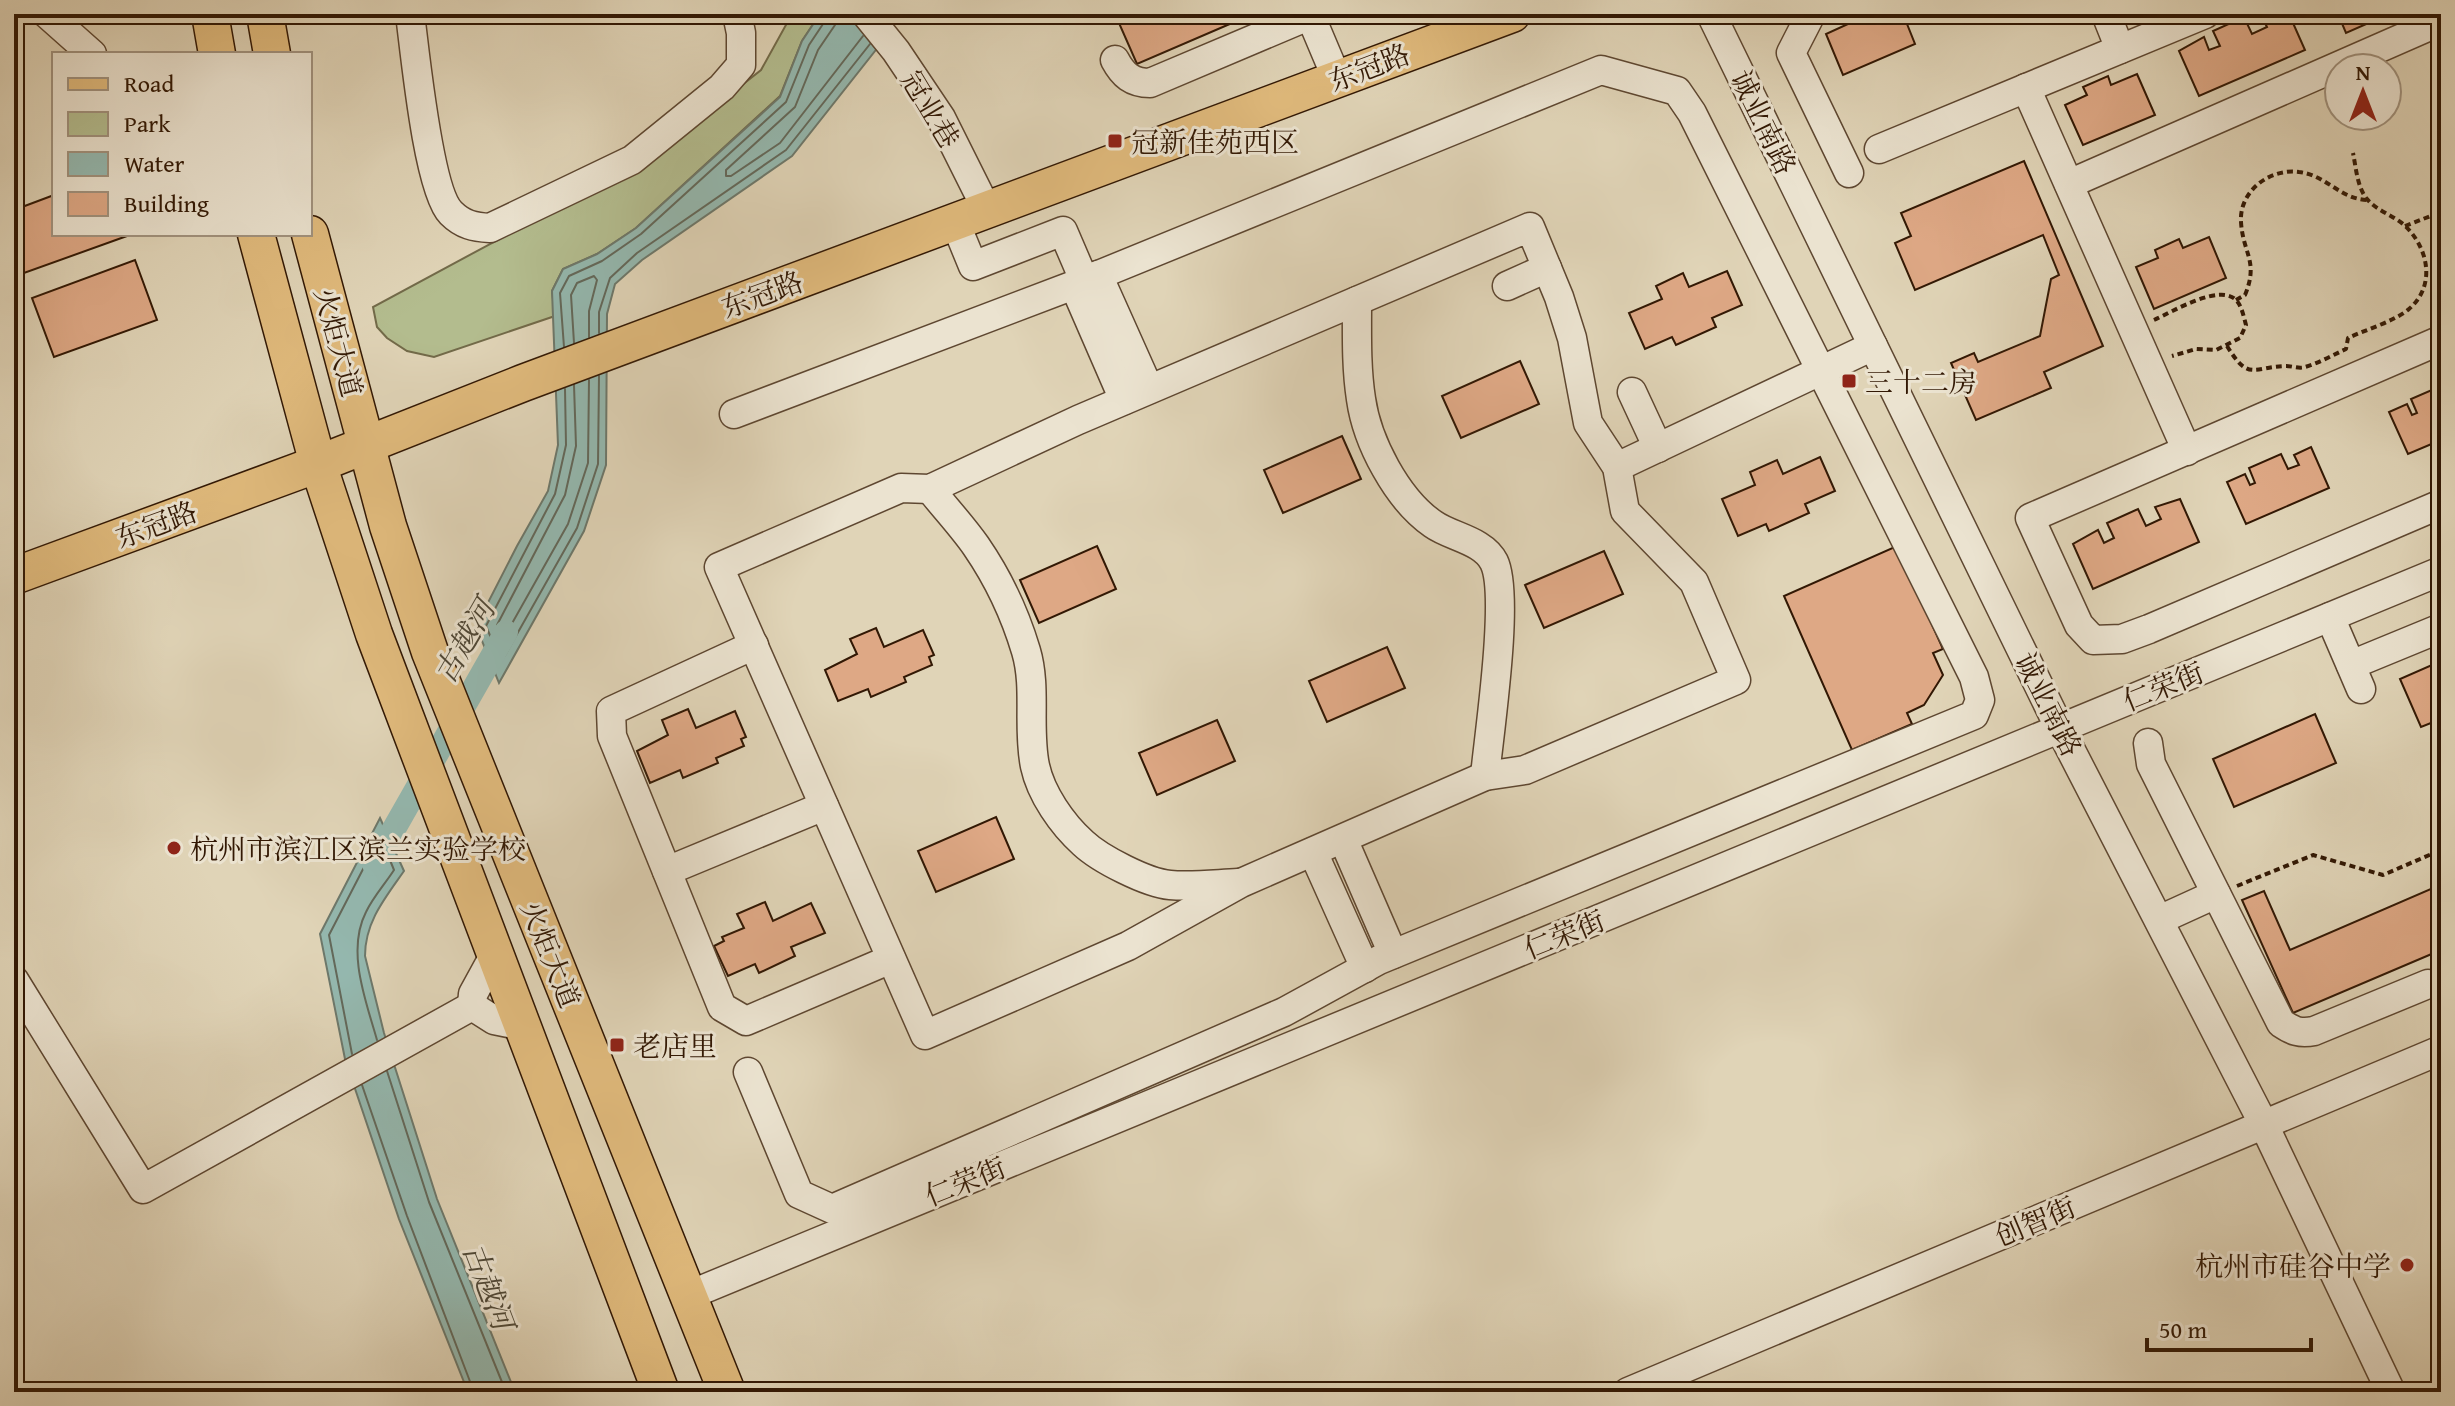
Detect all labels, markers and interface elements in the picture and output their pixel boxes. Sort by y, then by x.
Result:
street label: 东冠路 [1322,33,1416,101]
legend [52,52,312,236]
north arrow [2323,52,2403,132]
text: N [2356,56,2371,88]
street label: 冠业巷 [892,62,970,156]
street label: 诚业南路 [1721,63,1807,181]
text: Road [124,66,174,101]
text: Park [124,106,171,141]
place label: 冠新佳苑西区 [1131,121,1299,162]
marker: 冠新佳苑西区 [1106,132,1124,150]
text: Water [124,146,185,181]
text: Building [124,186,209,221]
street label: 东冠路 [716,260,808,328]
street label: 火炬大道 [305,283,373,401]
place label: 三十二房 [1865,361,1977,402]
marker: 三十二房 [1840,372,1858,390]
street label: 东冠路 [110,490,202,558]
water label: 古越河 [422,587,508,691]
street label: 诚业南路 [2005,645,2093,763]
street label: 仁荣街 [2116,651,2210,721]
place label: 杭州市滨江区滨兰实验学校 [190,828,526,869]
marker: 杭州市滨江区滨兰实验学校 [165,839,183,857]
street label: 火炬大道 [511,894,591,1014]
street label: 仁荣街 [1517,899,1611,969]
place label: 老店里 [633,1025,717,1066]
marker: 老店里 [608,1036,626,1054]
street label: 仁荣街 [918,1146,1012,1216]
street label: 创智街 [1988,1186,2082,1256]
water label: 古越河 [452,1236,527,1341]
place label: 杭州市硅谷中学 [2195,1245,2391,1286]
marker: 杭州市硅谷中学 [2398,1256,2416,1274]
scale bar [2147,1302,2311,1352]
text: 50 m [2159,1312,2207,1347]

